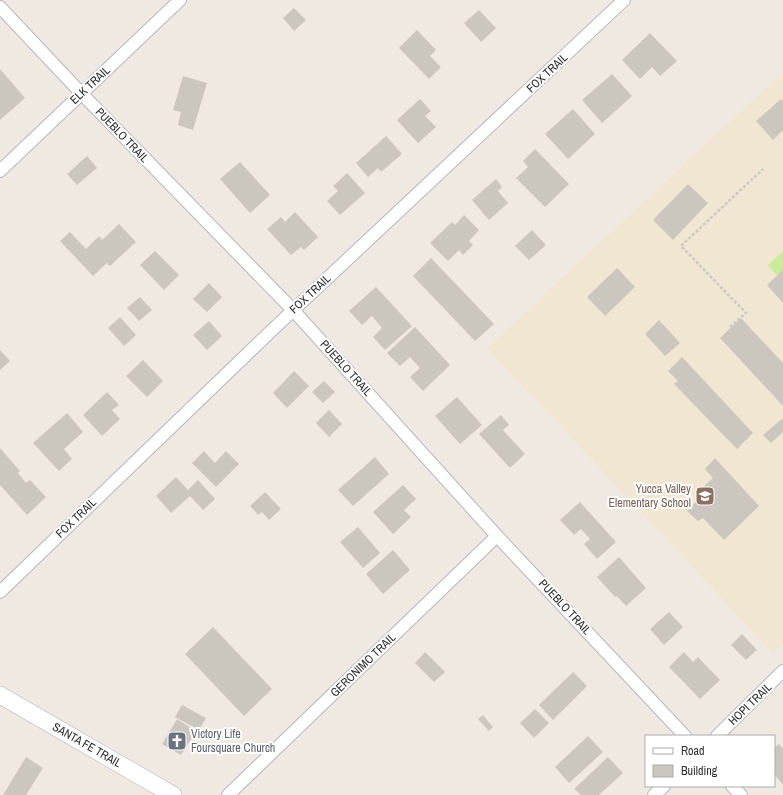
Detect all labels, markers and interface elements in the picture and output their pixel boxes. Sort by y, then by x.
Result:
street label: FOX TRAIL [523,50,571,96]
street label: ELK TRAIL [67,62,114,108]
street label: PUEBLO TRAIL [92,104,153,166]
street label: FOX TRAIL [286,271,334,317]
street label: PUEBLO TRAIL [317,336,376,400]
place label: Yucca Valley Elementary School [608,481,691,511]
school or university icon: Yucca Valley Elementary School [694,485,716,507]
street label: FOX TRAIL [52,494,100,541]
street label: PUEBLO TRAIL [535,576,595,639]
street label: GERONIMO TRAIL [327,629,400,700]
street label: HOPI TRAIL [725,679,776,729]
street label: SANTA FE TRAIL [50,719,125,772]
place label: Victory Life Foursquare Church [191,726,275,756]
church icon: Victory Life Foursquare Church [166,730,188,752]
legend [645,735,775,787]
text: Road [681,743,705,759]
text: Building [681,763,718,779]

